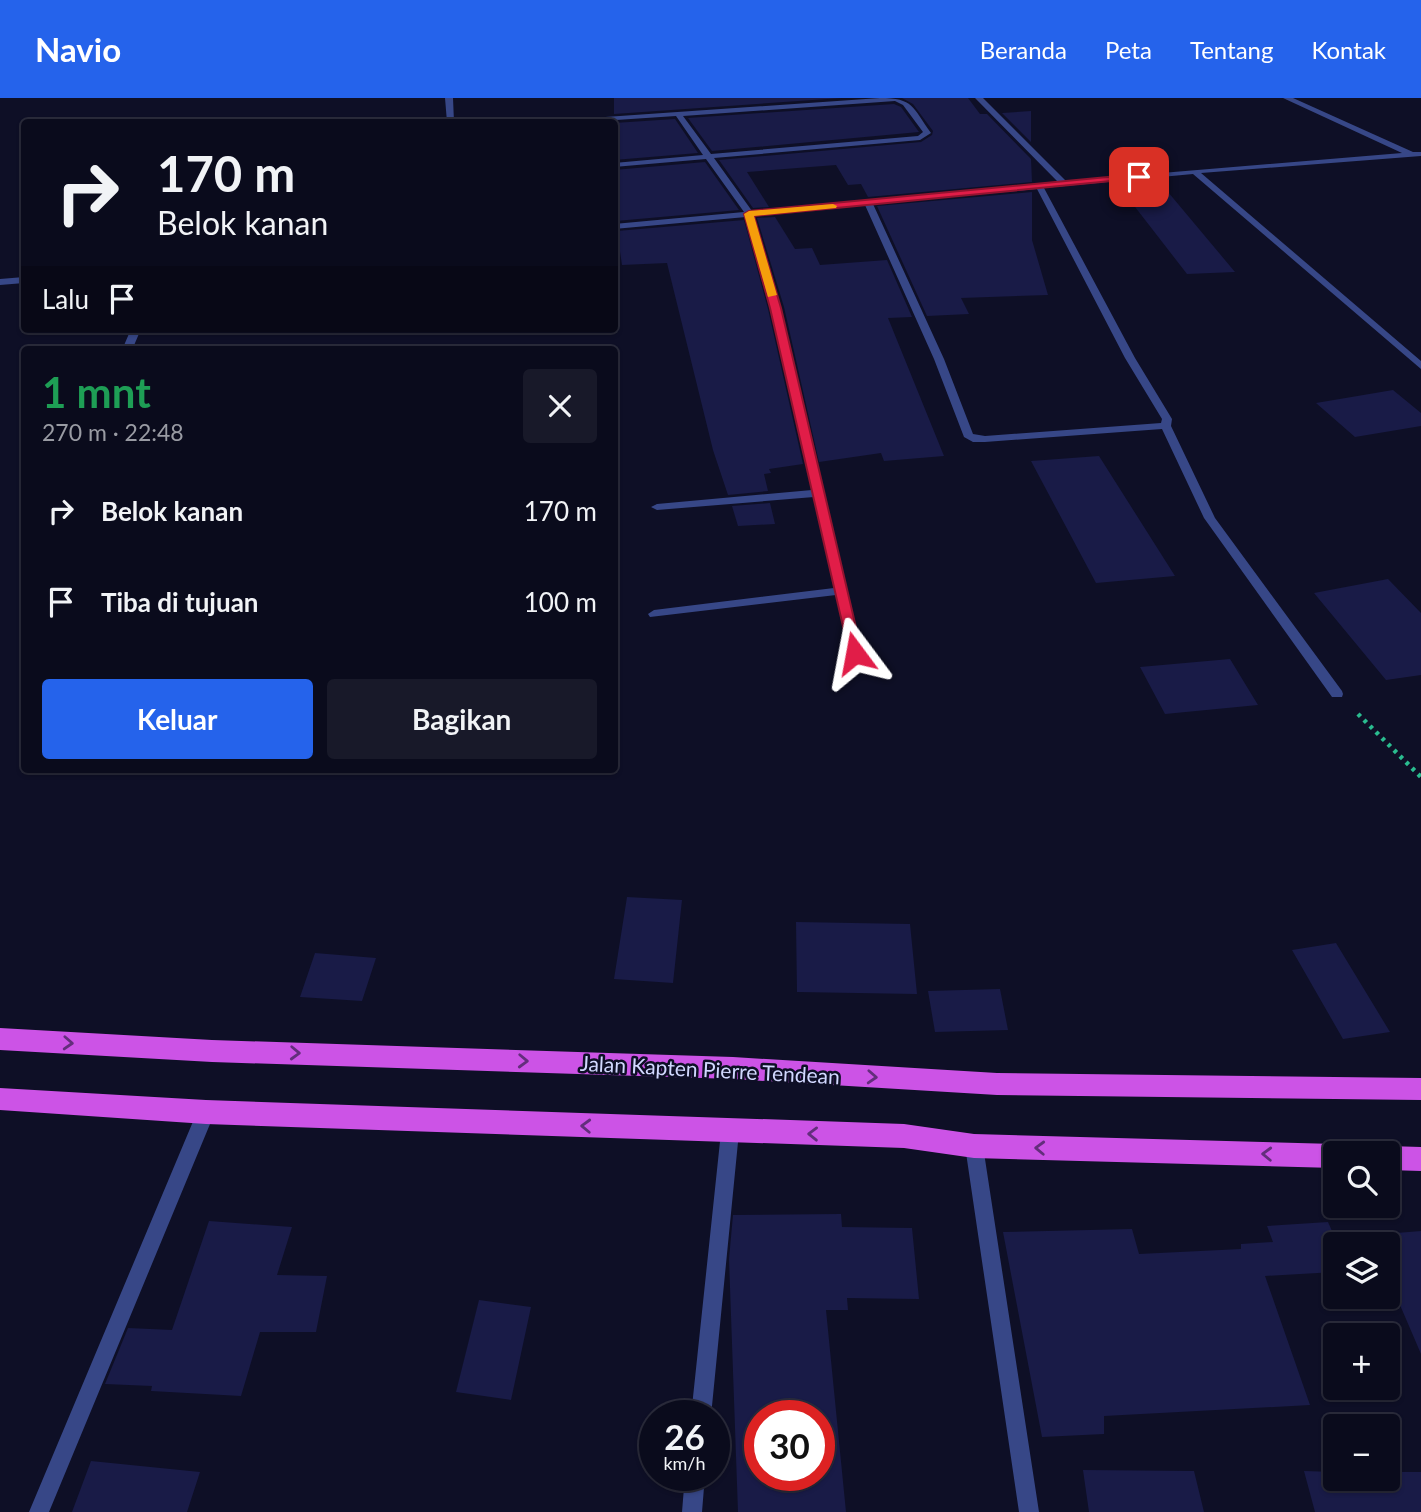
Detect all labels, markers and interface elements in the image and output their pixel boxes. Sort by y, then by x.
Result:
text: Navio [35,29,121,69]
text: Beranda [980,35,1067,64]
text: Peta [1105,35,1152,64]
text: Tentang [1190,35,1273,64]
text: Kontak [1311,35,1386,64]
text: 170 m [157,144,295,202]
icon: right [42,147,133,238]
pin [1109,147,1169,207]
icon: arrive [1120,158,1158,196]
text: Belok kanan [157,203,328,242]
icon: arrive [103,280,141,318]
text: Lalu [42,283,89,315]
text: 1 mnt [42,367,151,417]
button: close [523,369,597,443]
text: 270 m · 22:48 [42,418,184,446]
icon: right [42,492,80,530]
text: Belok kanan [101,495,243,527]
text: 170 m [524,495,597,527]
icon: arrive [42,583,80,621]
text: Tiba di tujuan [101,586,259,618]
text: 100 m [524,586,597,618]
position arrow [818,616,892,690]
button: Keluar [42,679,313,759]
button: Bagikan [327,679,597,759]
one-way arrow [63,1036,74,1051]
one-way arrow [290,1046,301,1061]
street label: Jalan Kapten Pierre Tendean [580,1050,840,1088]
one-way arrow [518,1053,529,1069]
one-way arrow [867,1069,878,1084]
one-way arrow [580,1119,591,1134]
one-way arrow [807,1126,818,1141]
one-way arrow [1034,1140,1044,1156]
map controls [1323,1141,1400,1491]
button: search [1323,1141,1400,1218]
one-way arrow [1261,1147,1272,1162]
button: layers [1323,1232,1400,1309]
button: + [1323,1323,1400,1400]
speed limit sign: 30 [744,1400,835,1491]
button: − [1323,1414,1400,1491]
text: 26 [664,1415,705,1457]
text: km/h [663,1452,706,1474]

